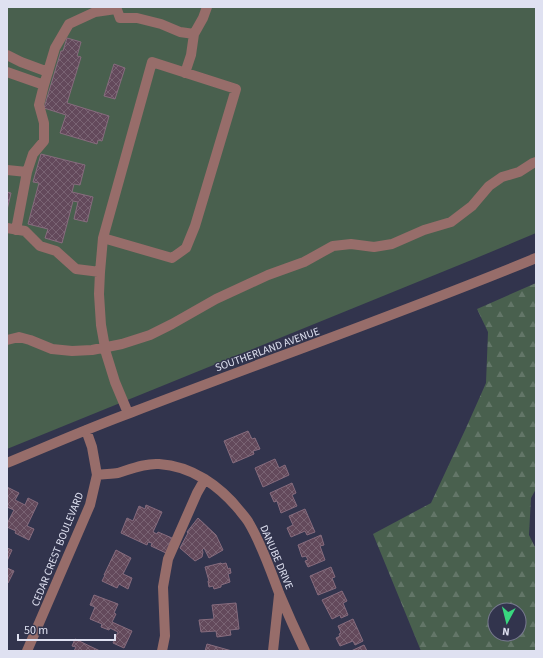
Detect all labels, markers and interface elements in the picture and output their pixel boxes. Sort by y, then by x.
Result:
street label: SOUTHERLAND AVENUE [213,324,322,375]
street label: CEDAR CREST BOULEVARD [28,490,87,608]
street label: DANUBE DRIVE [256,523,297,592]
north arrow [487,602,527,642]
scale bar [18,616,115,642]
text: 50 m [24,622,48,639]
text: N [501,624,510,639]

